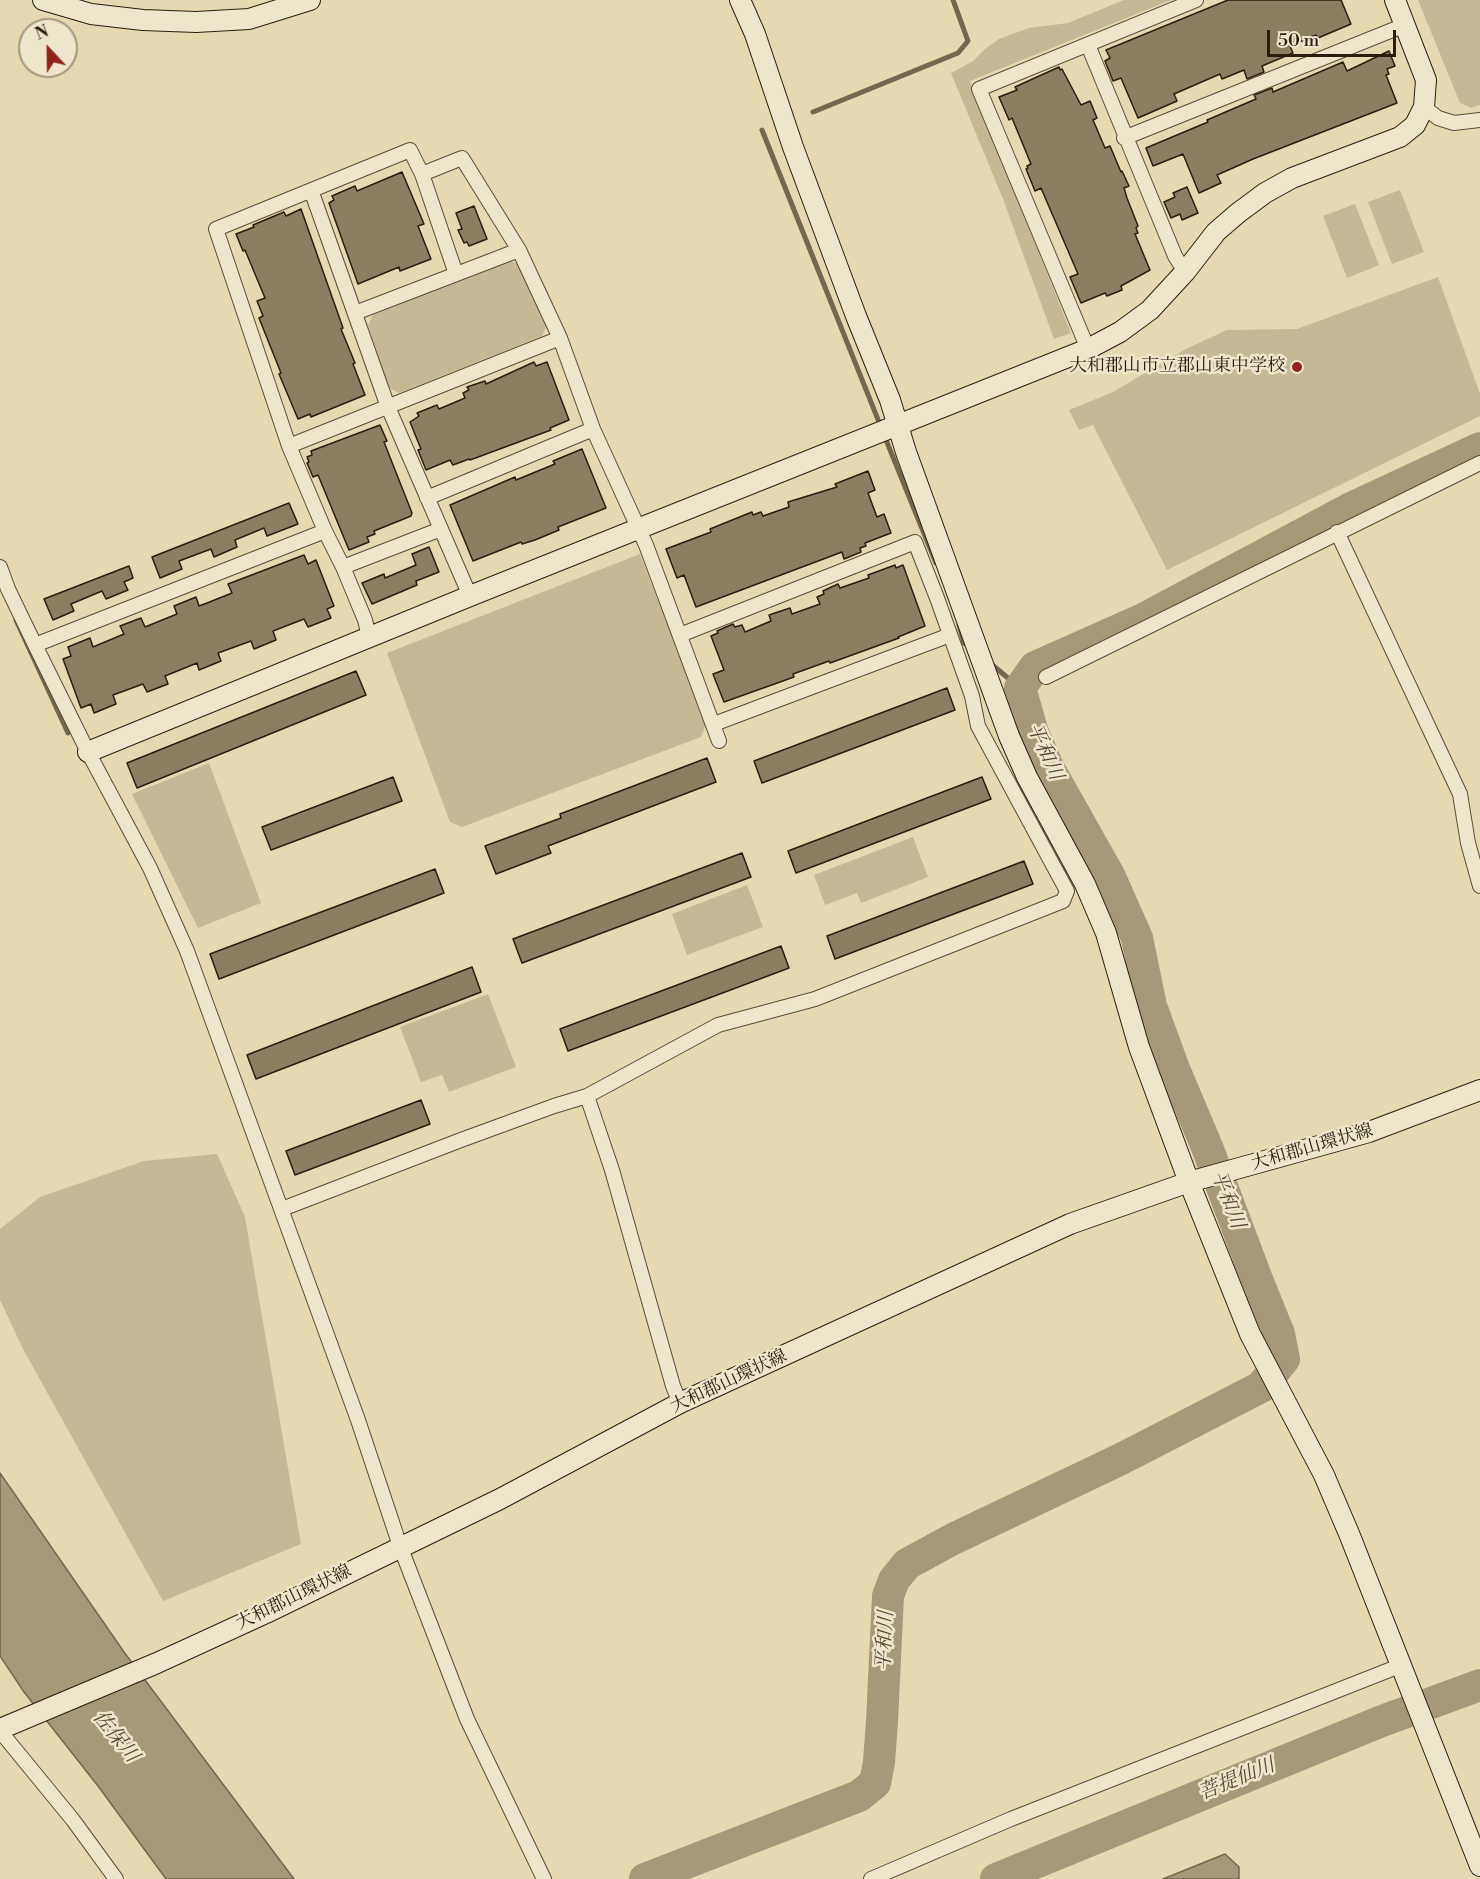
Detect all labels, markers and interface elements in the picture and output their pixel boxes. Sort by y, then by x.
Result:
north arrow [18,18,78,78]
scale bar [1270,18,1399,56]
text: N [32,22,52,45]
text: 50 m [1278,29,1319,52]
place label: 大和郡山市立郡山東中学校 [1069,356,1285,378]
marker: 大和郡山市立郡山東中学校 [1290,360,1304,374]
water label: 平和川 [1021,720,1067,784]
street label: 大和郡山環状線 [1248,1120,1376,1176]
water label: 平和川 [1205,1168,1249,1232]
street label: 大和郡山環状線 [667,1346,791,1418]
street label: 大和郡山環状線 [233,1561,355,1635]
water label: 平和川 [872,1610,900,1672]
water label: 佐保川 [87,1706,143,1768]
water label: 菩提仙川 [1195,1754,1279,1806]

